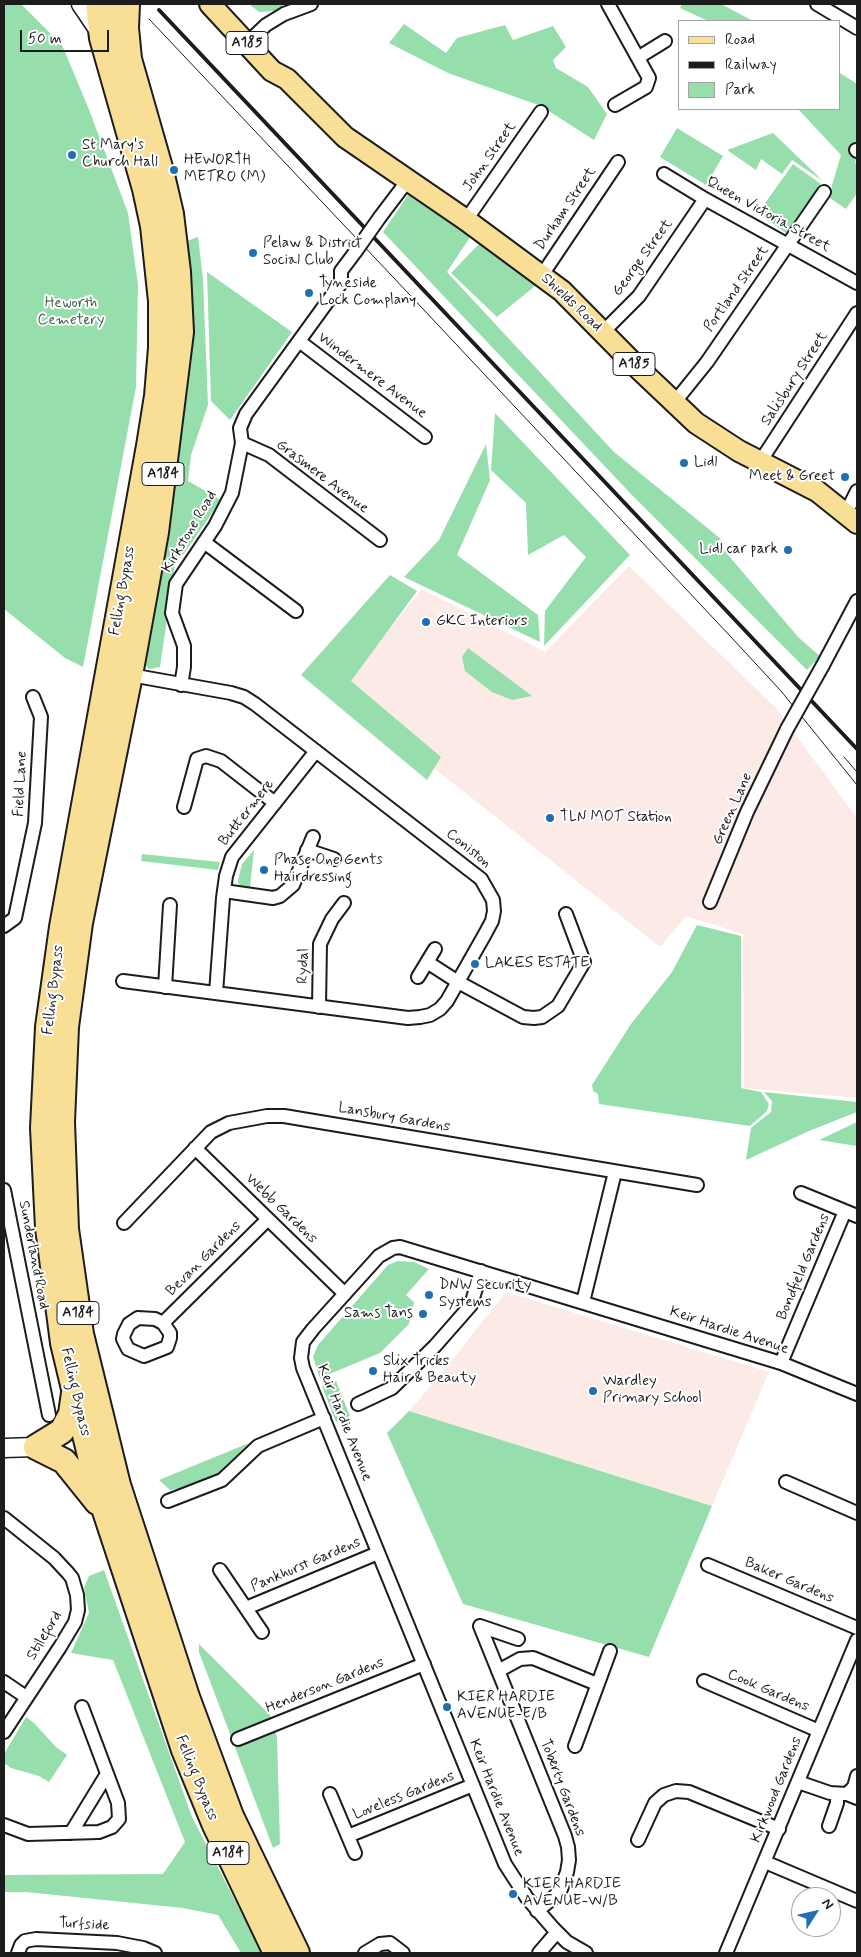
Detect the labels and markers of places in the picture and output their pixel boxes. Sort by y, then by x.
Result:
place label: St Mary's Church Hall [82,137,158,172]
marker: St Mary's Church Hall [66,149,78,161]
place label: HEWORTH METRO (M) [184,152,265,187]
marker: HEWORTH METRO (M) [168,164,180,176]
place label: Pelaw & District Social Club [263,235,362,270]
marker: Pelaw & District Social Club [247,247,259,259]
place label: Tyneside Lock Complany [319,275,416,310]
marker: Tyneside Lock Complany [303,287,315,299]
place label: Lidl [694,454,717,472]
marker: Lidl [678,457,690,469]
place label: Meet & Greet [749,468,835,486]
marker: Meet & Greet [839,471,851,483]
place label: Lidl car park [699,541,778,559]
marker: Lidl car park [782,544,794,556]
place label: GKC Interiors [436,613,527,631]
marker: GKC Interiors [420,616,432,628]
place label: TLN MOT Station [560,809,672,827]
marker: TLN MOT Station [544,812,556,824]
place label: Phase One Gents Hairdressing [274,852,383,887]
marker: Phase One Gents Hairdressing [258,864,270,876]
place label: LAKES ESTATE [485,955,589,973]
marker: LAKES ESTATE [469,958,481,970]
place label: DNW Security Systems [439,1277,531,1312]
marker: DNW Security Systems [423,1289,435,1301]
place label: Sams Tans [344,1305,413,1323]
marker: Sams Tans [417,1308,429,1320]
place label: Slix Tricks Hair & Beauty [383,1353,476,1388]
marker: Slix Tricks Hair & Beauty [367,1365,379,1377]
place label: Wardley Primary School [603,1373,702,1408]
marker: Wardley Primary School [587,1385,599,1397]
place label: KIER HARDIE AVENUE-E/B [457,1689,555,1724]
marker: KIER HARDIE AVENUE-E/B [441,1701,453,1713]
place label: KIER HARDIE AVENUE-W/B [523,1876,621,1911]
marker: KIER HARDIE AVENUE-W/B [507,1888,519,1900]

